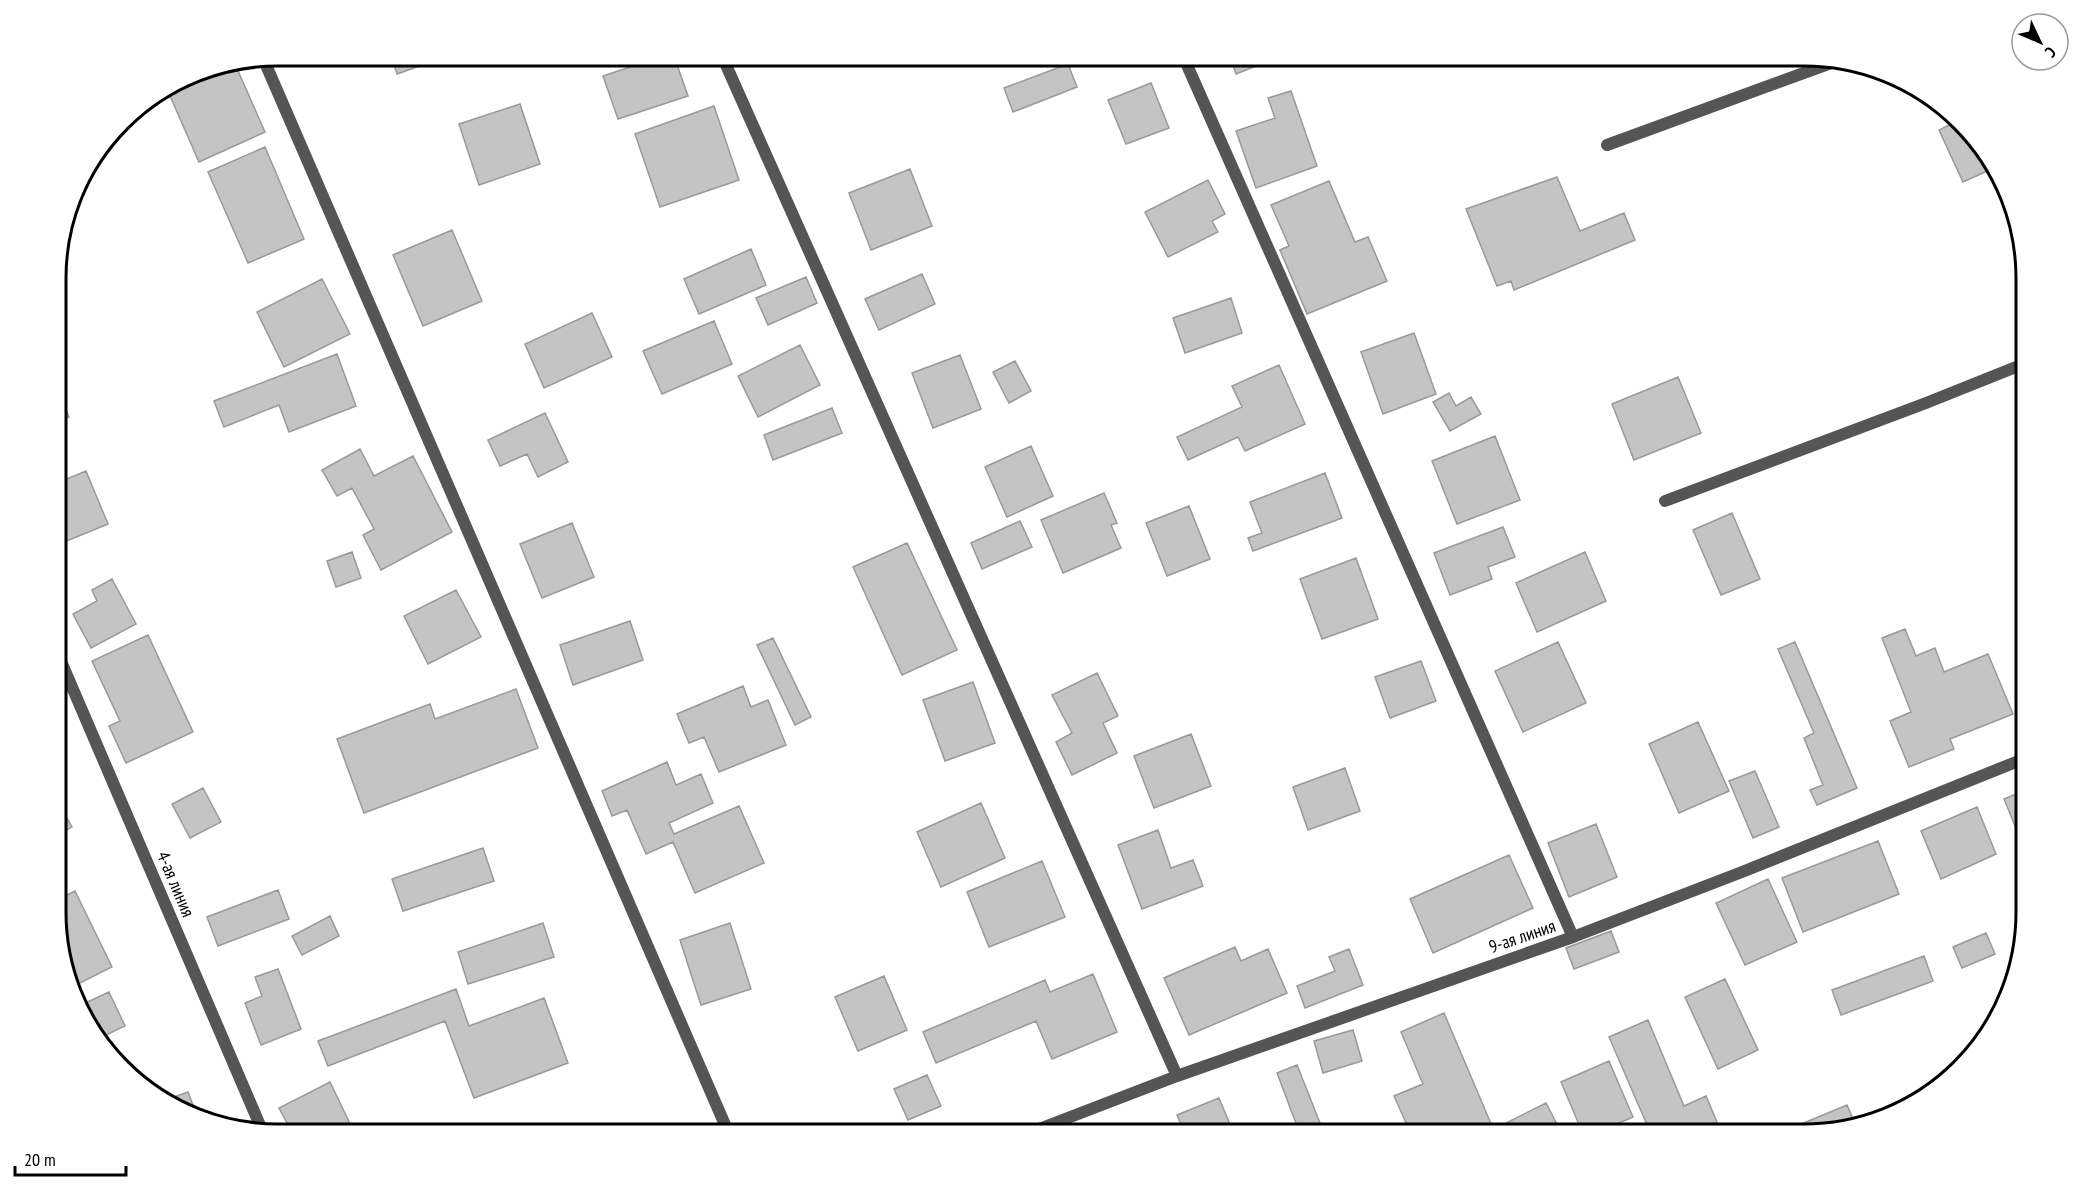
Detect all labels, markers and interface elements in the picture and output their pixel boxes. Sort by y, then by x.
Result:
north arrow [2010,12,2070,72]
text: С [2041,43,2061,62]
street label: 4-ая линия [152,848,200,920]
street label: 9-ая линия [1486,914,1559,958]
scale bar [15,1139,126,1177]
text: 20 m [24,1148,56,1171]

